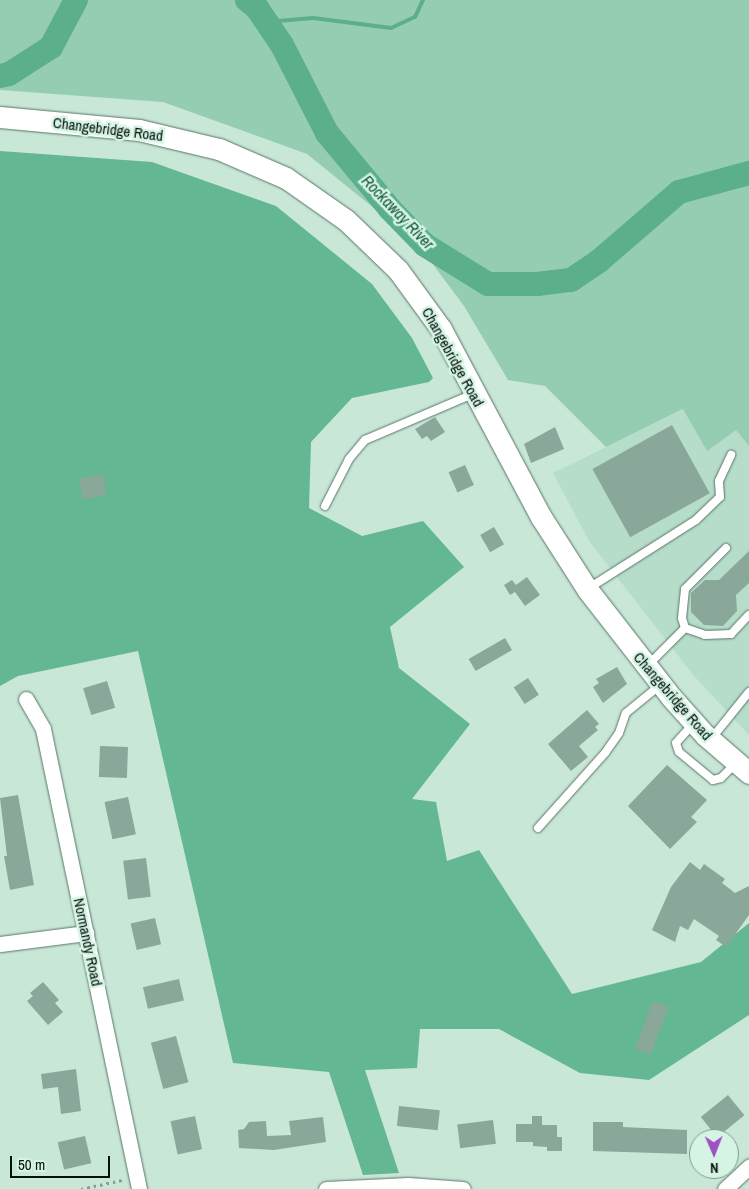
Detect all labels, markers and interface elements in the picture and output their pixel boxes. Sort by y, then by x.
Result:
street label: Changebridge Road [52,113,164,145]
water label: Rockaway River [358,171,438,253]
street label: Changebridge Road [418,304,488,410]
street label: Changebridge Road [630,648,716,744]
street label: Normandy Road [70,896,106,988]
north arrow [689,1129,739,1179]
scale bar [12,1146,112,1178]
text: 50 m [18,1154,45,1175]
text: N [710,1159,719,1177]

